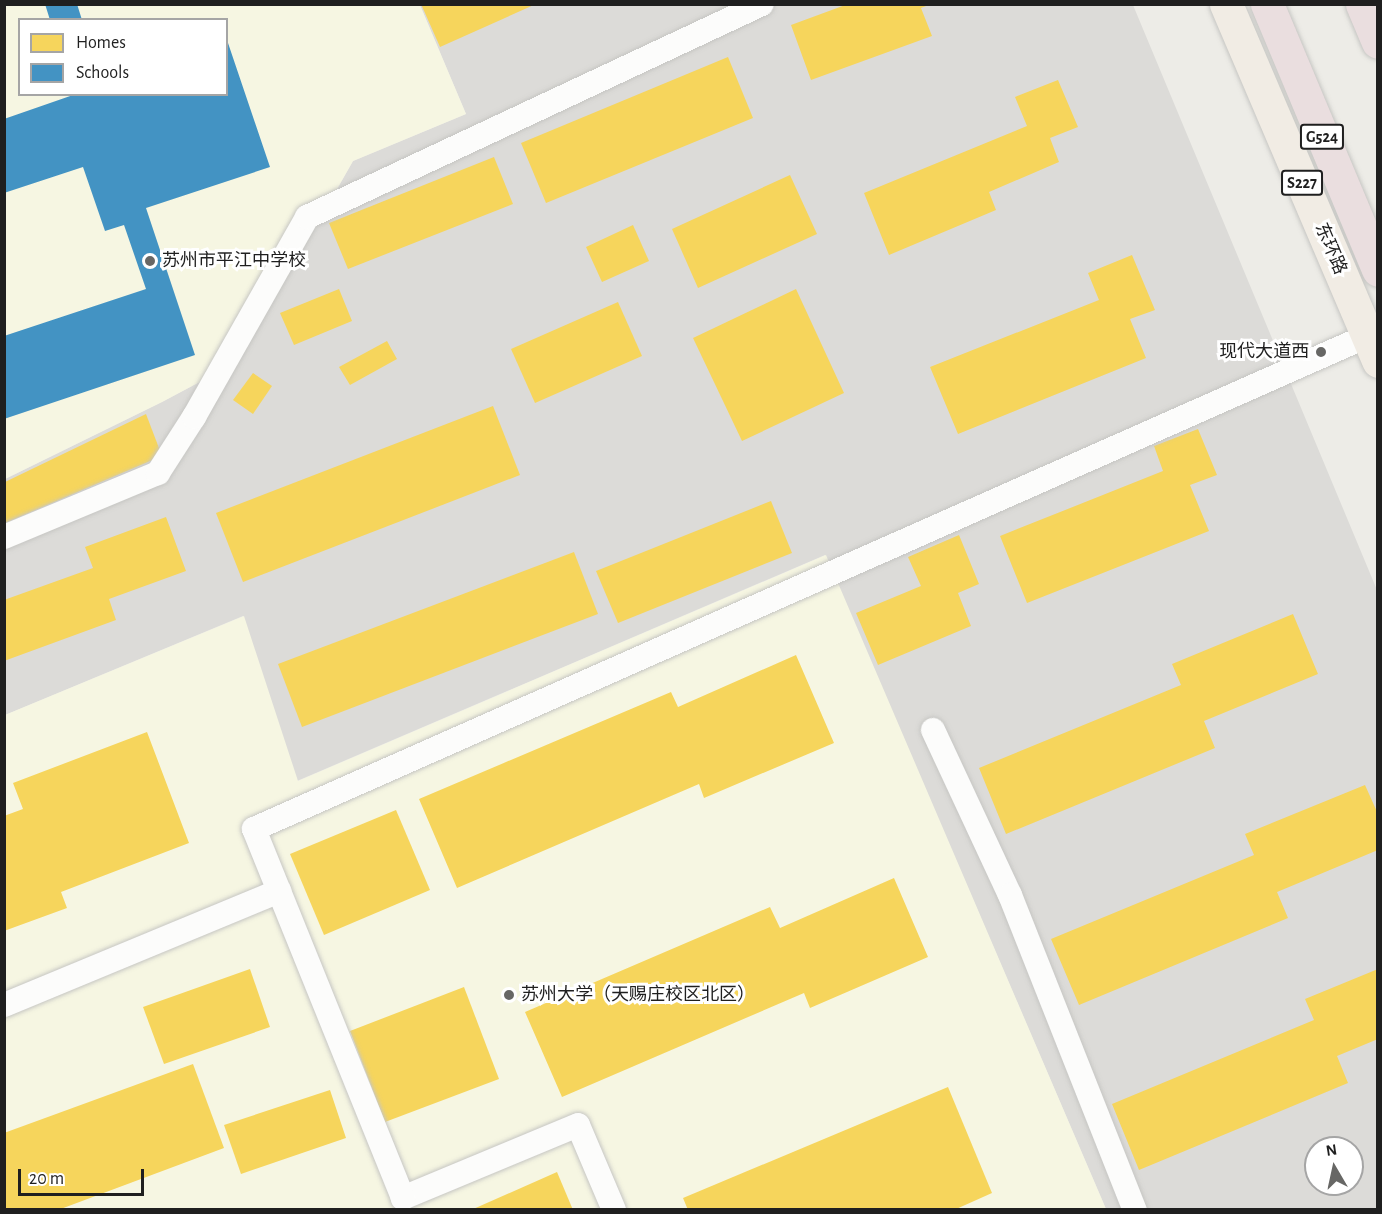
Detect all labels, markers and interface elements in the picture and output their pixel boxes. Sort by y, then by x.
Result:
legend [18,18,228,96]
text: Homes [76,34,126,52]
text: Schools [76,64,129,82]
road number: G524 [1300,124,1344,150]
road number: S227 [1281,170,1323,196]
street label: 东环路 [1310,220,1350,278]
place label: 苏州市平江中学校 [162,250,306,272]
marker: 苏州市平江中学校 [143,254,157,268]
place label: 现代大道西 [1219,341,1309,363]
marker: 现代大道西 [1314,345,1328,359]
place label: 苏州大学（天赐庄校区北区） [521,984,755,1006]
marker: 苏州大学（天赐庄校区北区） [502,988,516,1002]
north arrow [1304,1136,1364,1196]
text: N [1325,1141,1338,1159]
scale bar [21,1157,147,1195]
text: 20 m [29,1170,64,1188]

